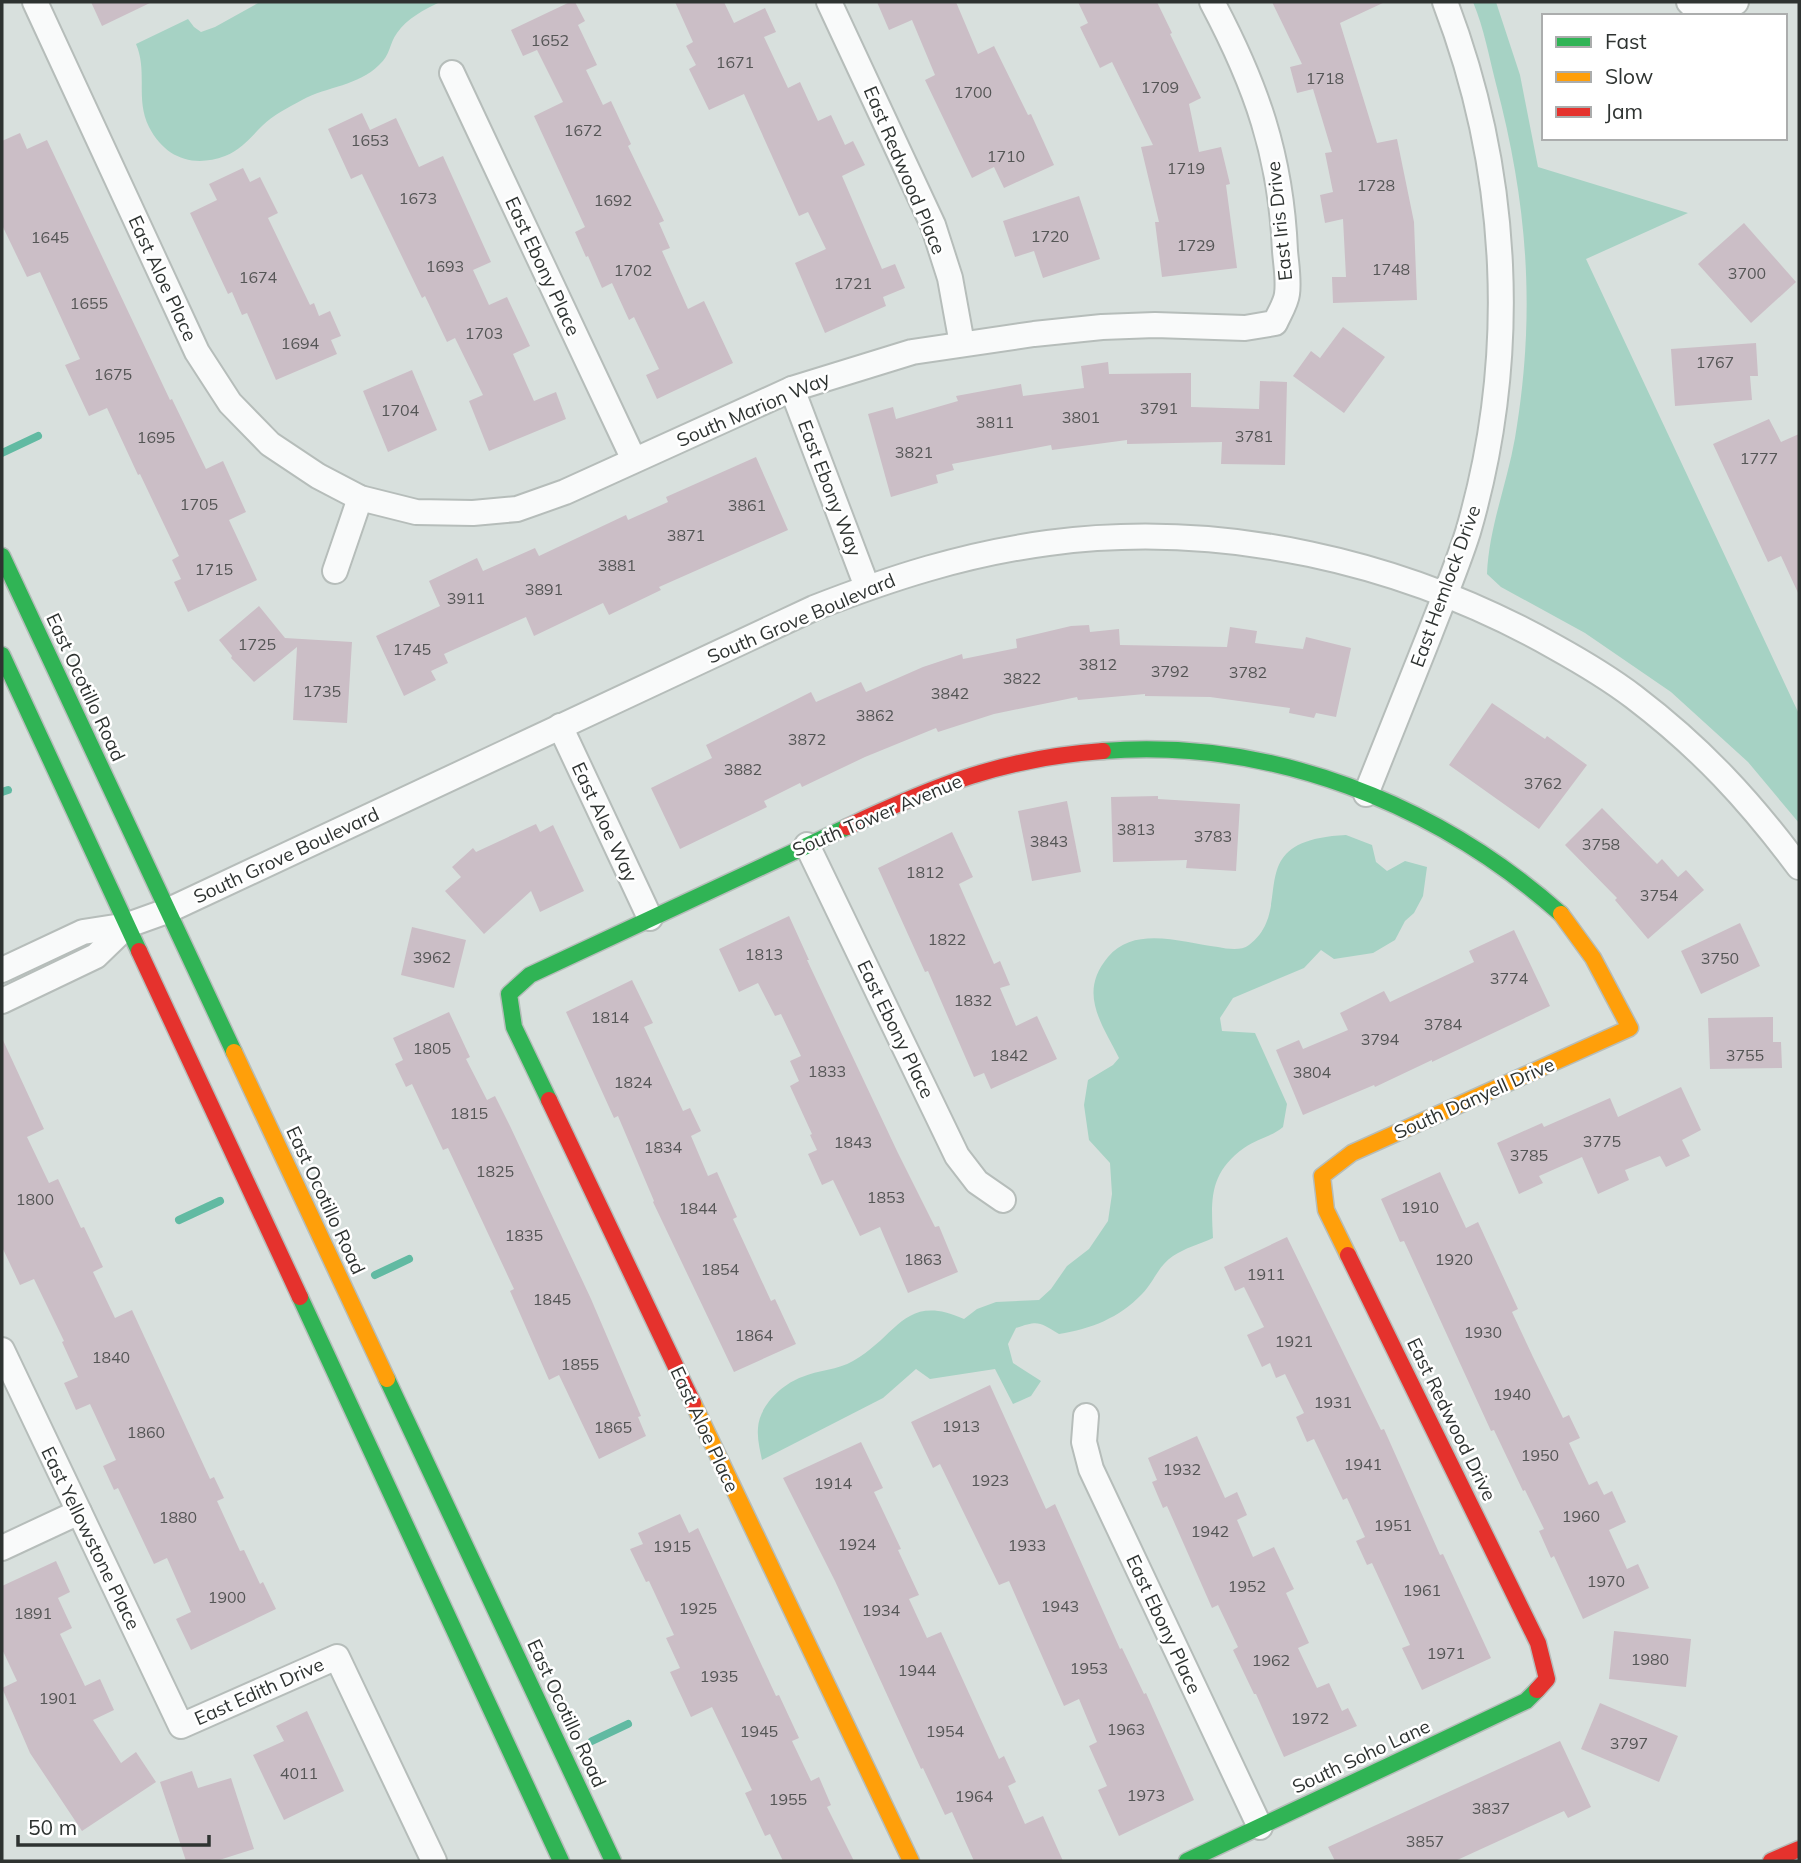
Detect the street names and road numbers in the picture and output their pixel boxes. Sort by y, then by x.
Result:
street label: East Redwood Place [859,82,951,258]
street label: East Iris Drive [1261,160,1297,282]
street label: East Ebony Place [500,193,586,339]
street label: East Aloe Place [123,211,203,345]
street label: South Marion Way [673,366,833,452]
street label: East Ebony Way [793,416,867,560]
street label: East Hemlock Drive [1405,502,1485,670]
street label: South Grove Boulevard [703,567,899,669]
street label: East Ocotillo Road [41,609,131,765]
street label: East Aloe Way [567,758,643,886]
street label: South Tower Avenue [789,768,965,862]
street label: South Grove Boulevard [189,801,383,909]
street label: East Ebony Place [852,956,940,1102]
street label: South Danyell Drive [1390,1052,1558,1144]
street label: East Ocotillo Road [281,1122,371,1278]
street label: East Redwood Drive [1402,1334,1502,1504]
street label: East Aloe Place [665,1362,745,1496]
street label: East Yellowstone Place [36,1442,146,1634]
street label: East Ebony Place [1121,1551,1207,1697]
street label: East Ocotillo Road [522,1635,612,1791]
street label: East Edith Drive [191,1652,327,1730]
street label: South Soho Lane [1288,1714,1434,1798]

